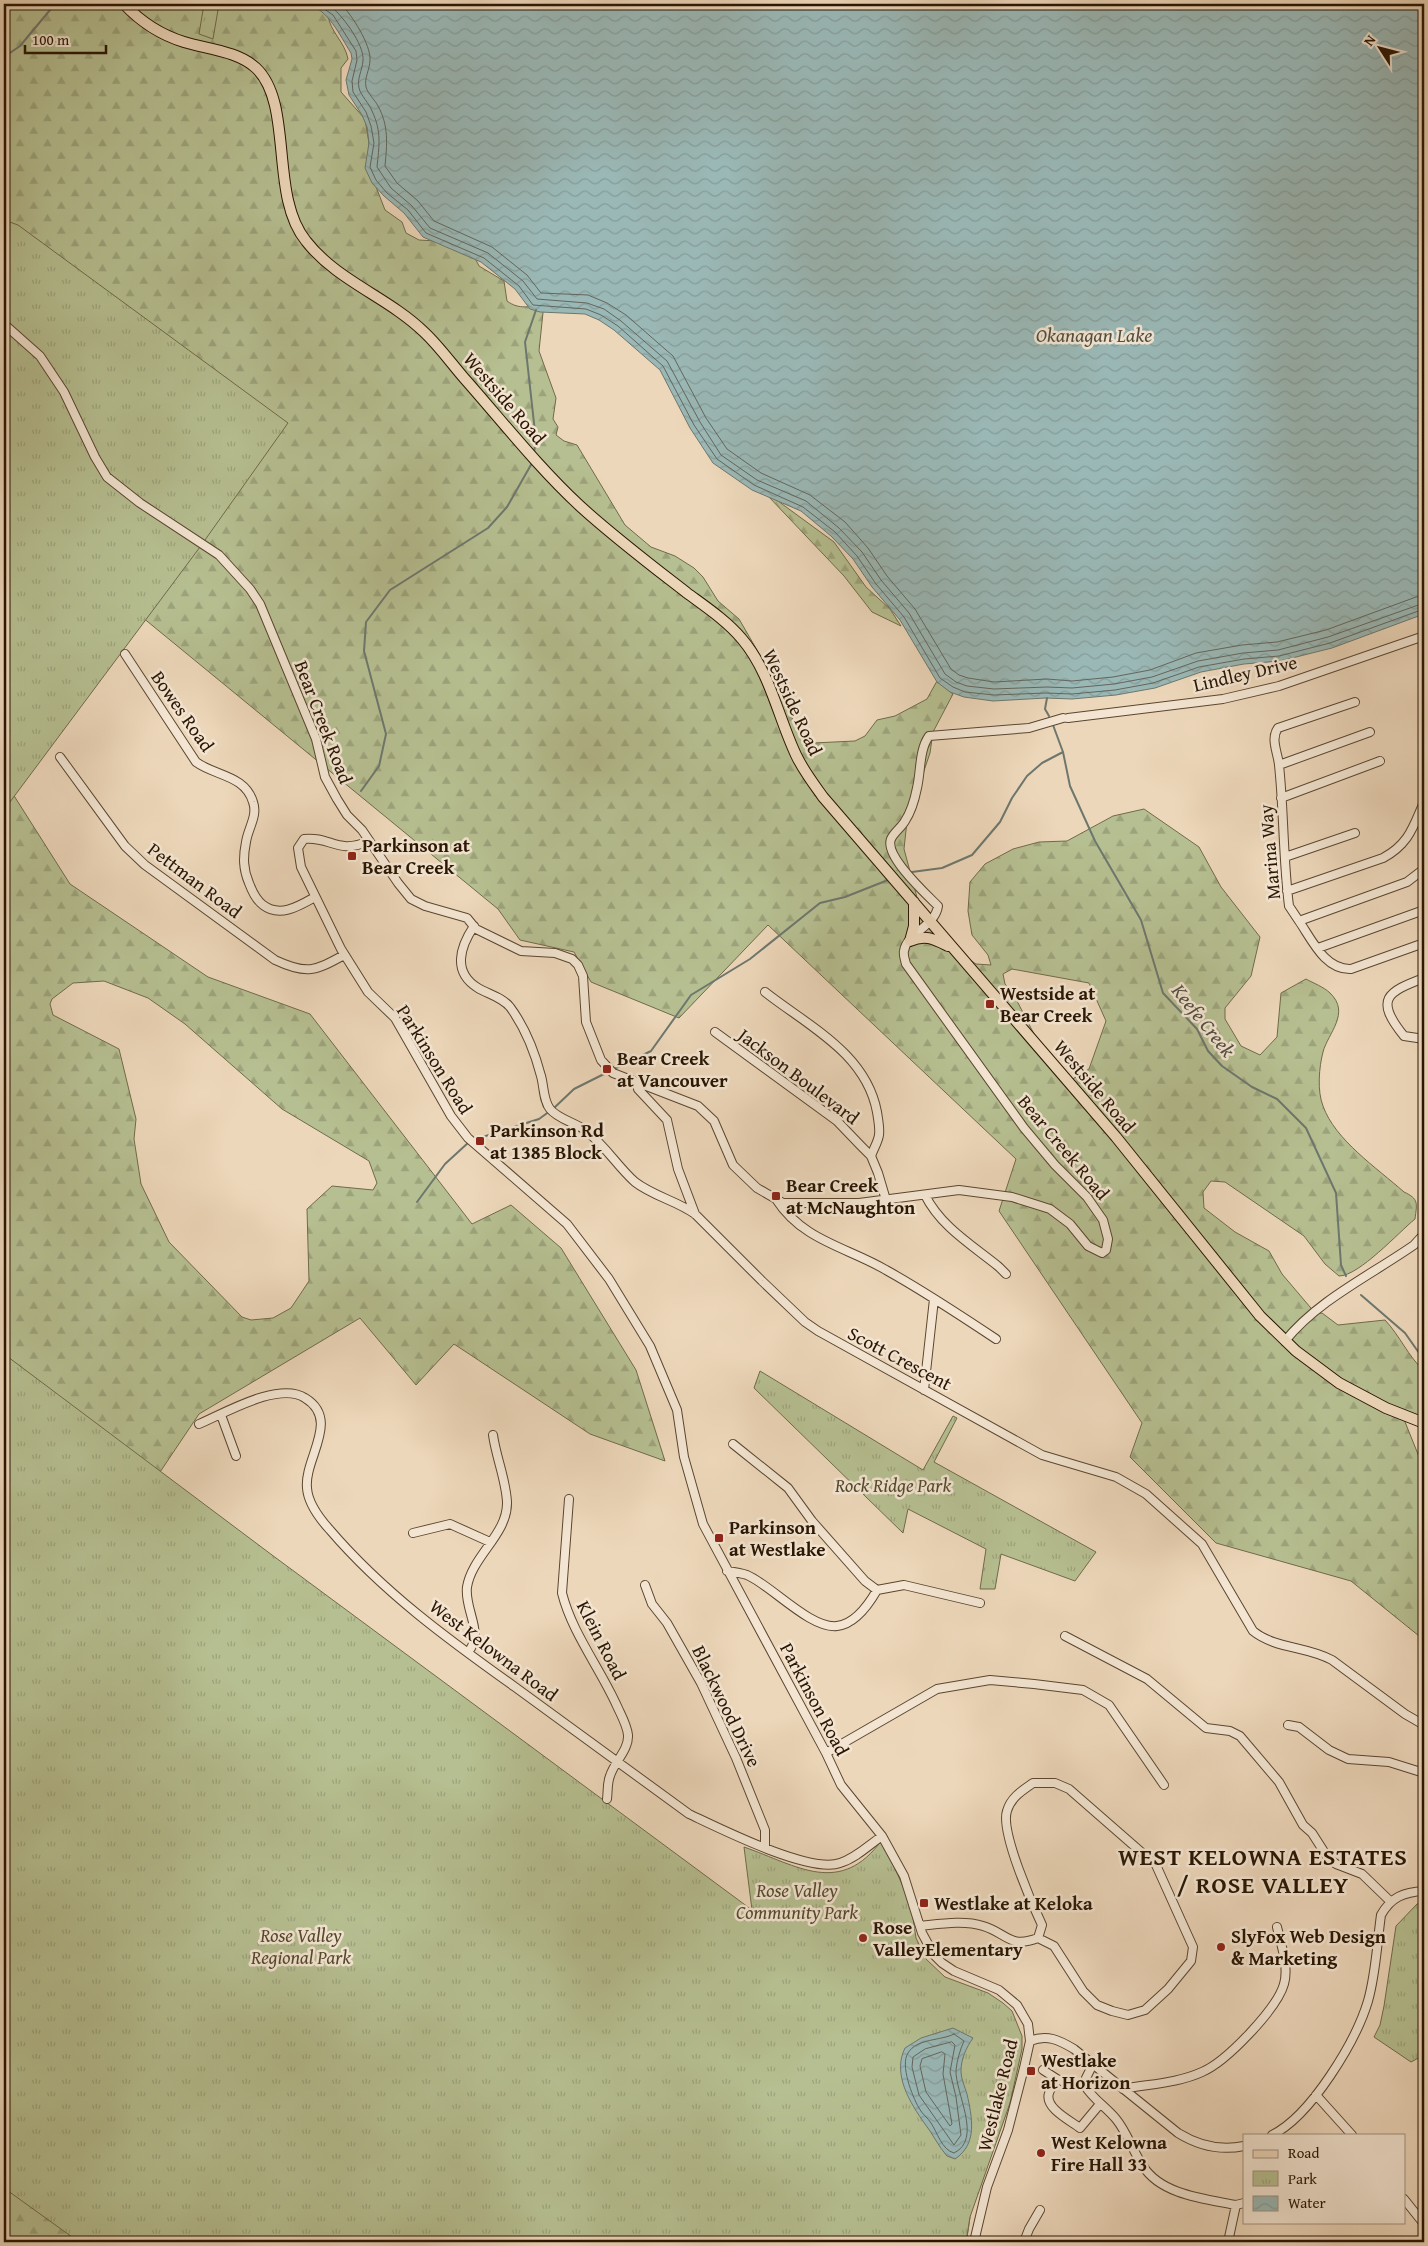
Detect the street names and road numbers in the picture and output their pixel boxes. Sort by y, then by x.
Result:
street label: Westside Road [457,346,554,451]
street label: Westside Road [756,644,830,761]
street label: Lindley Drive [1190,647,1300,699]
street label: Bear Creek Road [288,656,361,788]
street label: Bowes Road [145,665,222,758]
street label: Marina Way [1251,803,1287,901]
street label: Pettman Road [142,835,249,925]
street label: Parkinson Road [390,999,480,1120]
street label: Jackson Boulevard [731,1020,866,1132]
street label: Westside Road [1047,1033,1143,1139]
street label: Bear Creek Road [1012,1088,1117,1206]
street label: Scott Crescent [843,1319,957,1397]
street label: West Kelowna Road [424,1592,565,1708]
street label: Klein Road [570,1596,634,1685]
street label: Parkinson Road [773,1637,857,1761]
street label: Blackwood Drive [685,1640,769,1772]
street label: Westlake Road [970,2035,1025,2154]

